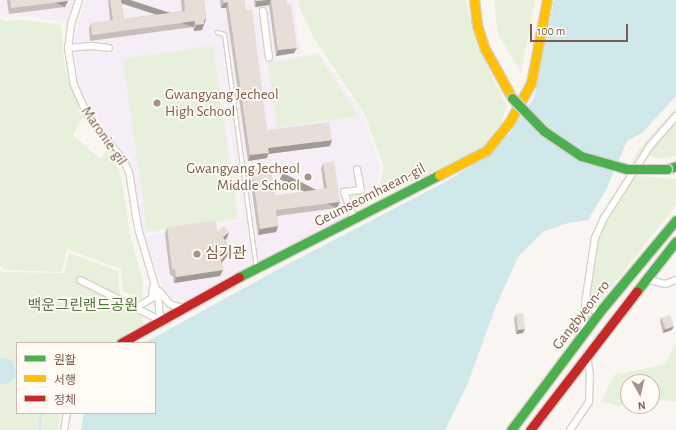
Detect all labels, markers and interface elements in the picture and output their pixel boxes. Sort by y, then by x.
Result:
scale bar [532,16,630,42]
text: 100 m [537,25,565,37]
place label: Gwangyang Jecheol High School [165,85,279,120]
marker: Gwangyang Jecheol High School [152,98,162,108]
street label: Maronie-gil [77,103,131,169]
place label: Gwangyang Jecheol Middle School [186,159,300,194]
street label: Geumseomhaean-gil [311,159,429,231]
marker: Gwangyang Jecheol Middle School [303,172,313,182]
place label: 심기관 [205,245,246,263]
marker: 심기관 [192,249,202,259]
street label: Gangbyeon-ro [548,277,614,353]
park label: 백운그린랜드공원 [28,297,138,315]
legend [16,342,156,414]
text: 원활 [54,354,76,366]
text: 서행 [54,374,76,386]
north arrow [620,374,660,414]
text: 정체 [54,394,76,406]
text: N [637,399,646,411]

